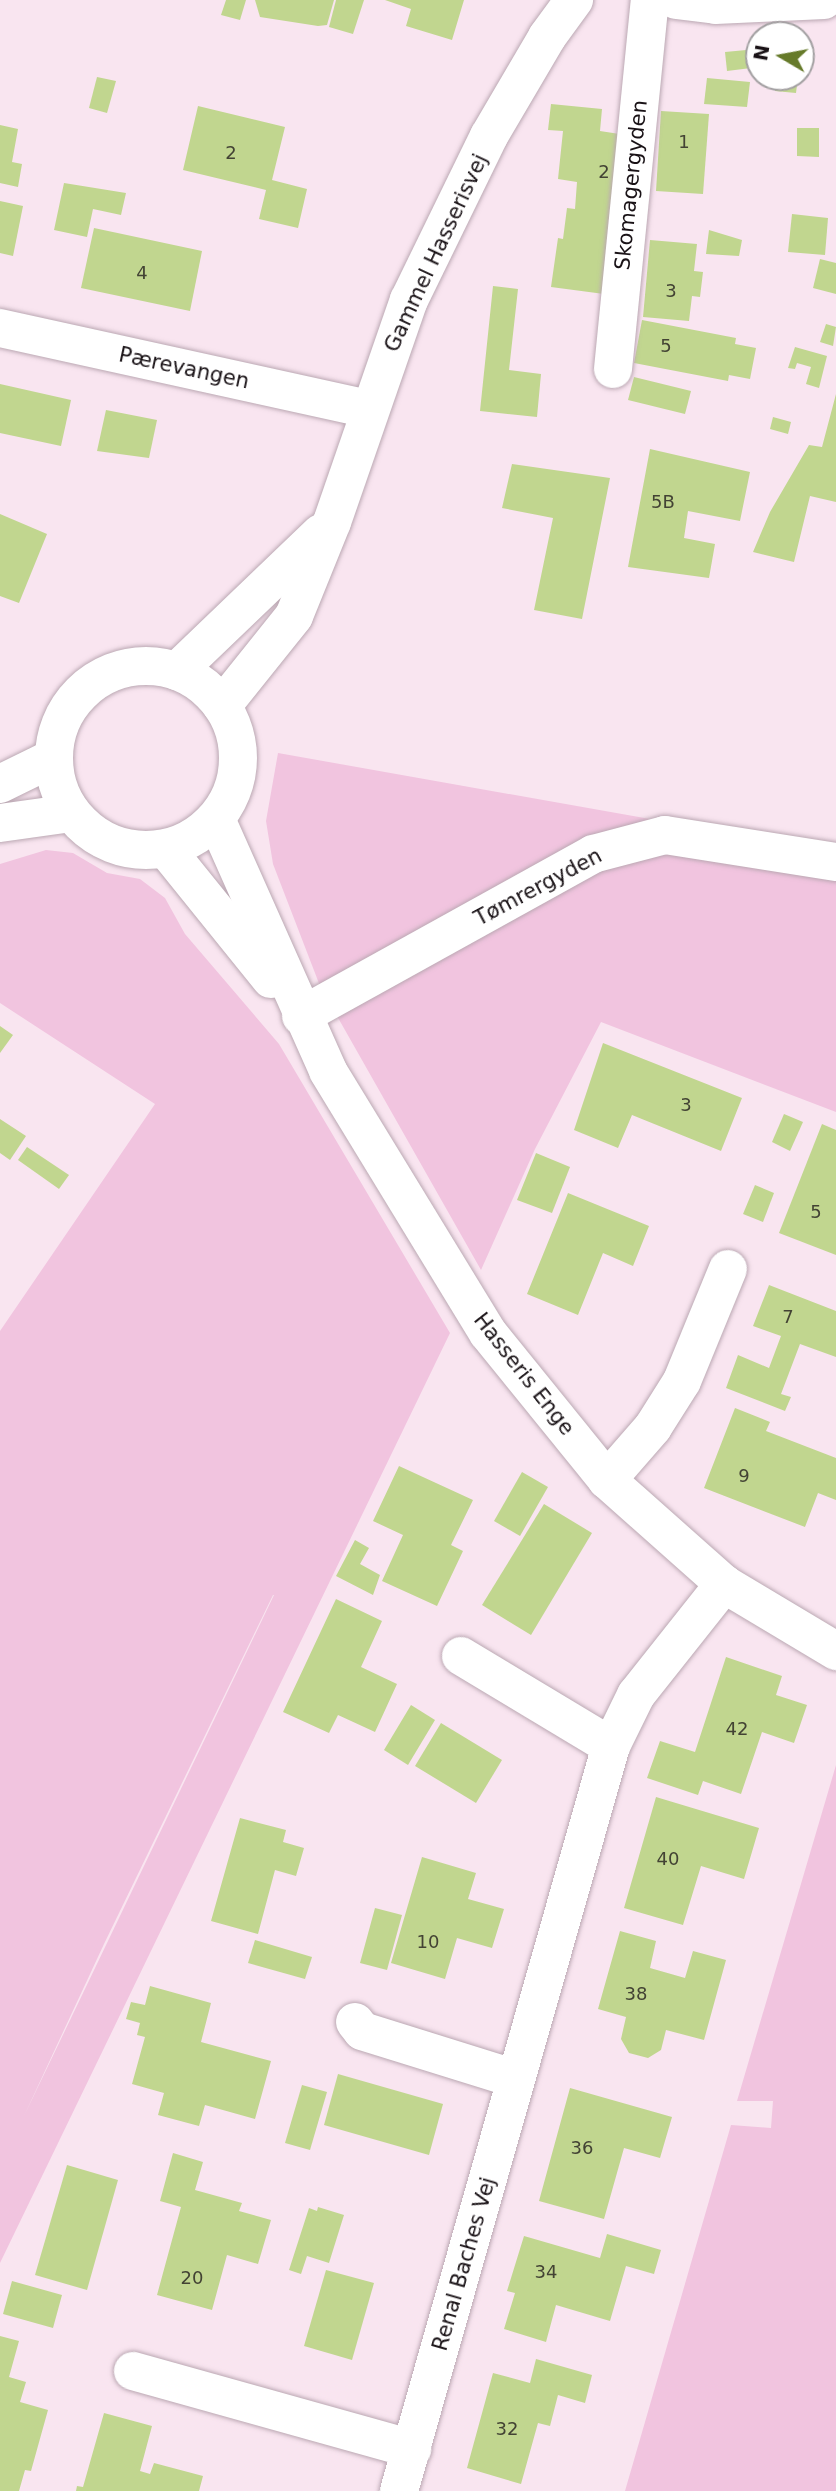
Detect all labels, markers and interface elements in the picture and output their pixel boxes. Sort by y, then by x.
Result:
north arrow [745,21,815,91]
text: N [749,43,774,62]
street label: Skomagergyden [610,99,652,271]
house number: 1 [678,131,690,153]
house number: 2 [225,142,237,164]
street label: Gammel Hasserisvej [379,150,493,356]
house number: 2 [598,161,610,183]
house number: 4 [136,262,148,284]
house number: 3 [665,280,677,302]
house number: 5 [660,335,672,357]
street label: Pærevangen [117,342,251,394]
house number: 5B [651,491,675,513]
street label: Tømrergyden [470,843,606,931]
house number: 3 [680,1094,692,1116]
house number: 5 [810,1201,822,1223]
house number: 7 [782,1306,794,1328]
street label: Hasseris Enge [468,1308,580,1440]
house number: 9 [738,1465,750,1487]
house number: 42 [726,1718,748,1740]
house number: 40 [657,1848,679,1870]
house number: 10 [417,1931,439,1953]
house number: 38 [625,1983,647,2005]
house number: 36 [571,2137,593,2159]
street label: Renal Baches Vej [427,2174,501,2354]
house number: 34 [535,2261,557,2283]
house number: 20 [181,2267,203,2289]
house number: 32 [496,2418,518,2440]

